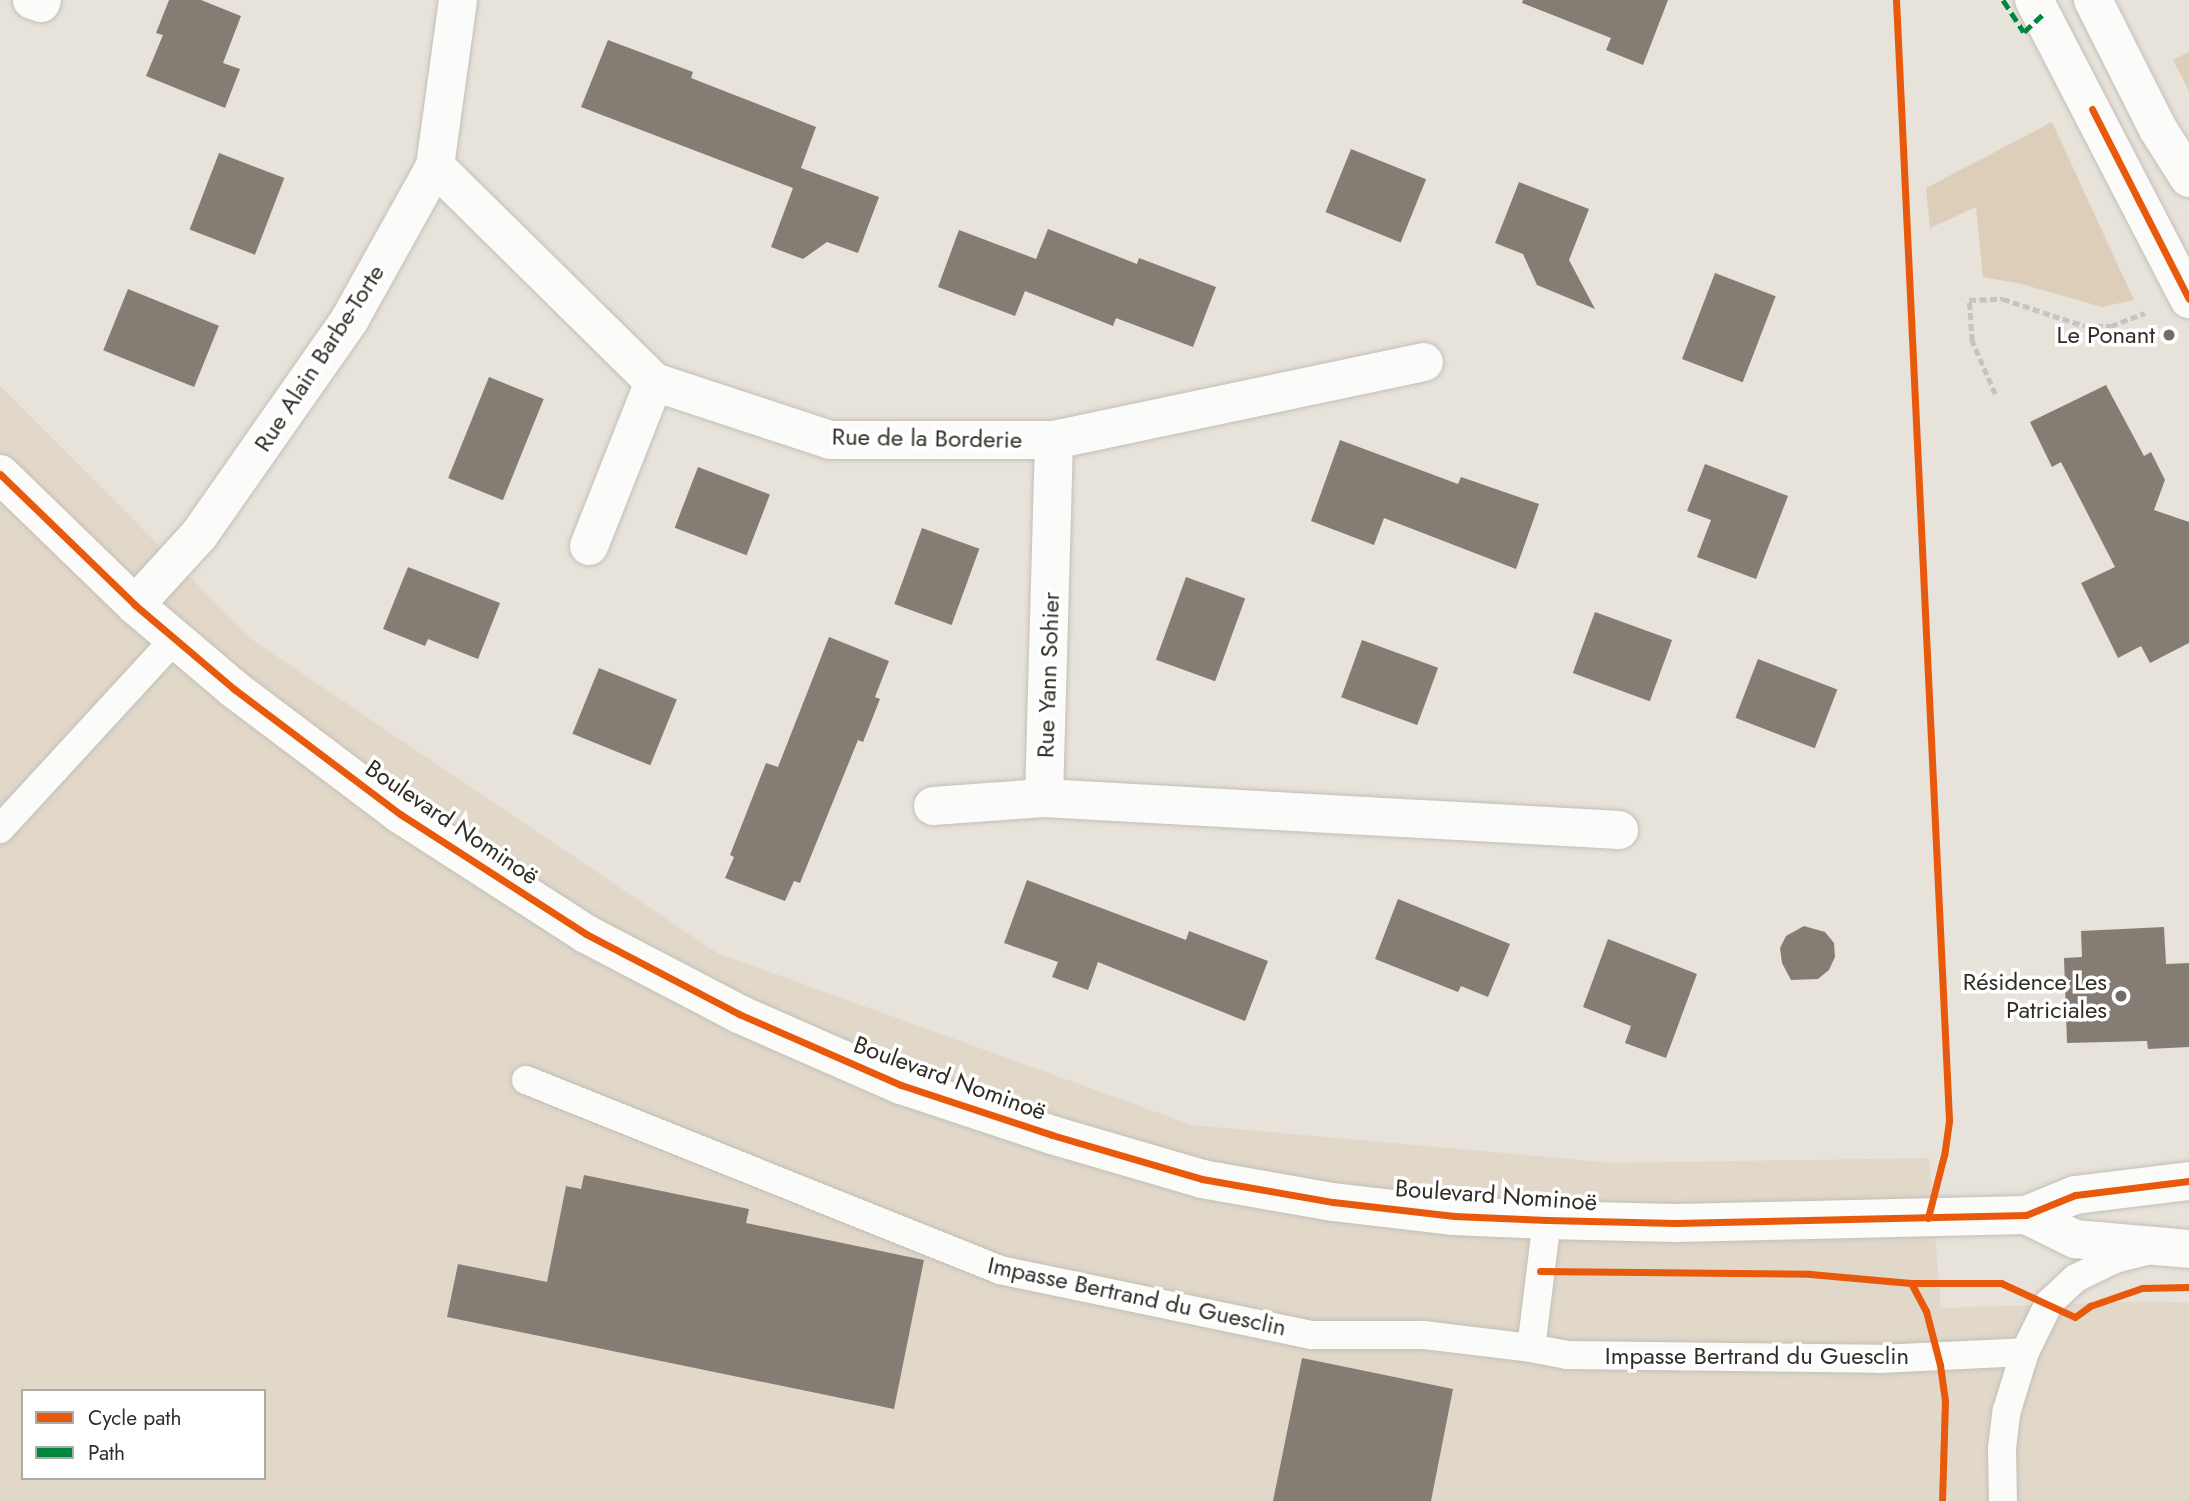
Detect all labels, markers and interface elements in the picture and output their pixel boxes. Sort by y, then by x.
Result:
street label: Rue Alain Barbe-Torte [248,259,390,457]
place label: Le Ponant [2057,321,2155,349]
marker: Le Ponant [2161,327,2177,343]
street label: Rue de la Borderie [831,422,1023,454]
street label: Rue Yann Sohier [1031,591,1065,759]
street label: Boulevard Nominoë [360,753,544,891]
place label: Résidence Les Patriciales [1963,968,2107,1024]
marker: Résidence Les Patriciales [2113,988,2129,1004]
street label: Boulevard Nominoë [850,1030,1050,1126]
street label: Boulevard Nominoë [1394,1174,1598,1216]
street label: Impasse Bertrand du Guesclin [985,1250,1289,1342]
street label: Impasse Bertrand du Guesclin [1605,1342,1909,1370]
legend [21,1389,266,1480]
text: Cycle path [88,1403,181,1433]
text: Path [88,1438,125,1468]

